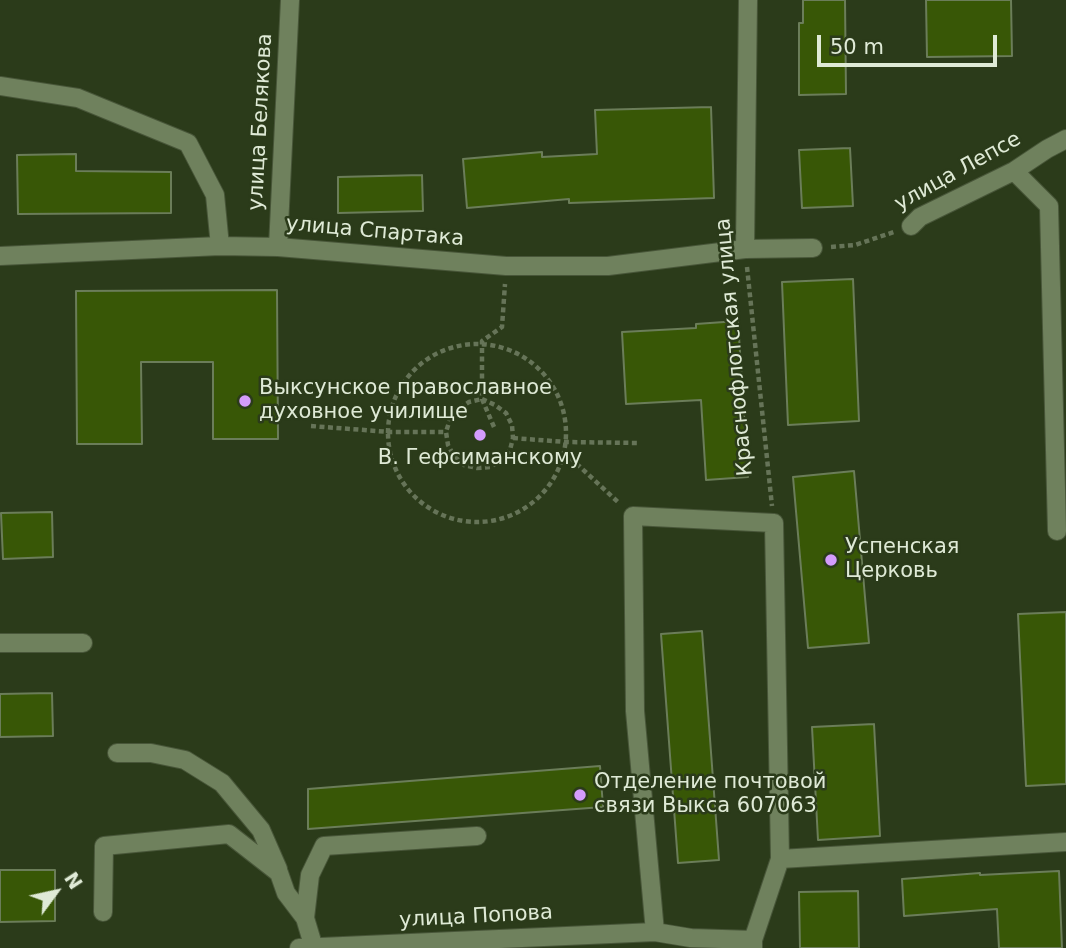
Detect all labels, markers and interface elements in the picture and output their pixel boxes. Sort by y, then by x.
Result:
scale bar [821,21,1001,65]
street label: улица Белякова [244,33,278,211]
text: 50 m [830,35,884,59]
street label: улица Лепсе [891,127,1025,217]
street label: улица Спартака [285,212,465,252]
street label: Краснофлотская улица [711,217,759,477]
place label: Выксунское православное духовное училище [259,376,552,426]
marker: Выксунское православное духовное училище [237,393,253,409]
marker: В. Гефсиманскому [472,427,488,443]
place label: В. Гефсиманскому [378,446,582,472]
place label: Успенская Церковь [845,535,959,585]
marker: Успенская Церковь [823,552,839,568]
place label: Отделение почтовой связи Выкса 607063 [594,770,826,820]
marker: Отделение почтовой связи Выкса 607063 [572,787,588,803]
north arrow [21,857,91,927]
text: N [60,868,87,893]
street label: улица Попова [399,900,553,934]

